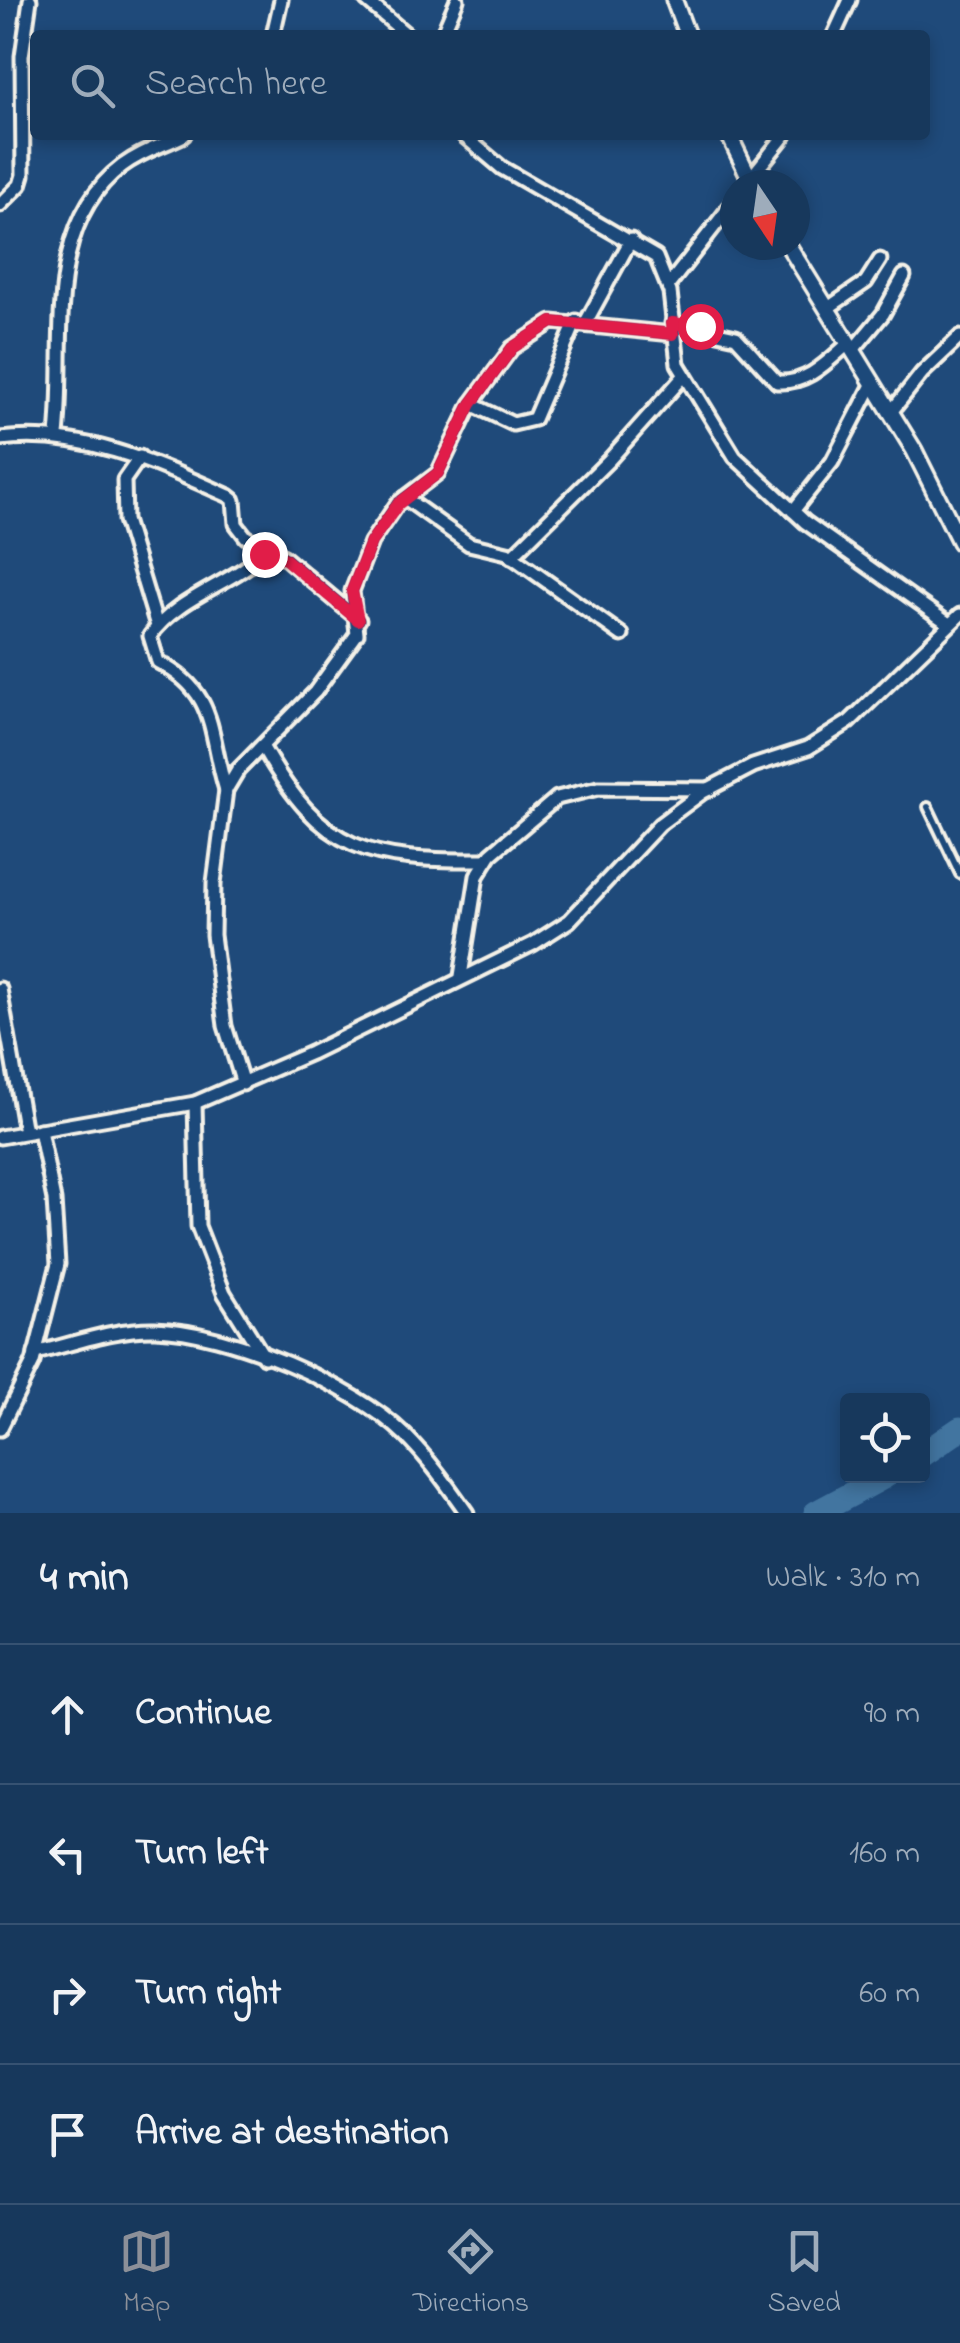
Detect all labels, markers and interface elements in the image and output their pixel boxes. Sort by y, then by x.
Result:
search box [30,30,930,140]
text: Search here [145,57,327,113]
icon: search [65,58,120,113]
north arrow [720,170,810,260]
route start [678,304,724,350]
route end [242,532,288,578]
map controls [840,1393,930,1483]
button: locate [840,1393,930,1483]
text: 4 min [40,1548,129,1609]
text: Walk · 310 m [766,1555,920,1602]
text: Continue [135,1686,271,1742]
icon: ahead [40,1687,95,1742]
text: 90 m [864,1691,920,1738]
text: Turn left [135,1826,268,1882]
icon: left [40,1827,95,1882]
text: 160 m [849,1831,920,1878]
text: Turn right [135,1966,281,2022]
icon: right [40,1967,95,2022]
text: 60 m [859,1971,920,2018]
text: Arrive at destination [135,2106,449,2162]
icon: arrive [40,2107,95,2162]
tab: Map [119,2224,174,2325]
tab: Directions [413,2224,529,2325]
tab: Saved [768,2224,841,2325]

